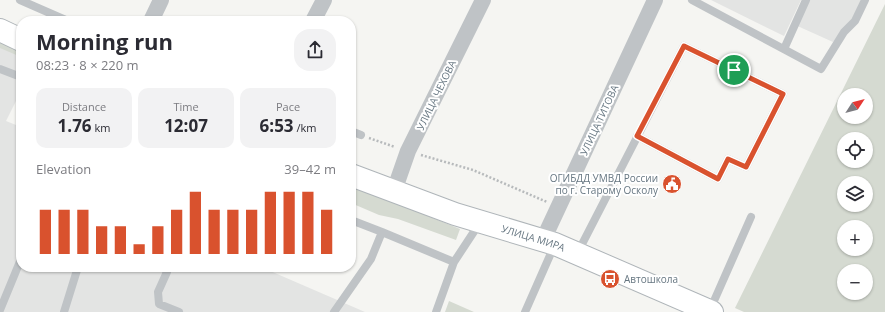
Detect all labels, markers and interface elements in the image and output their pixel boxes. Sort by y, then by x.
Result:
text: Morning run [36,26,173,56]
button: share [294,29,336,71]
pin [717,53,751,87]
text: 08:23 · 8 × 220 m [36,56,139,74]
street label: УЛИЦА ЧЕХОВА [413,57,459,132]
icon: arrive [723,59,745,81]
street label: УЛИЦА ТИТОВА [577,82,622,158]
north arrow [837,88,873,124]
map controls [837,88,873,300]
text: Distance [62,99,106,114]
text: Time [173,99,199,114]
text: Pace [276,99,300,114]
text: 1.76 [58,114,92,137]
text: 12:07 [164,114,208,137]
text: 6:53 [260,114,294,137]
text: km [92,120,110,135]
text: /km [294,120,316,135]
button: locate [837,132,873,168]
text: Elevation [36,160,91,178]
text: 39–42 m [284,160,336,178]
place label: ОГИБДД УМВД России по г. Старому Осколу [550,171,659,197]
public building icon: ОГИБДД УМВД России по г. Старому Осколу [661,173,683,195]
button: layers [837,176,873,212]
button: + [837,220,873,256]
street label: УЛИЦА МИРА [500,221,568,255]
button: − [837,264,873,300]
bus stop icon: Автошкола [599,268,621,290]
place label: Автошкола [624,272,678,286]

